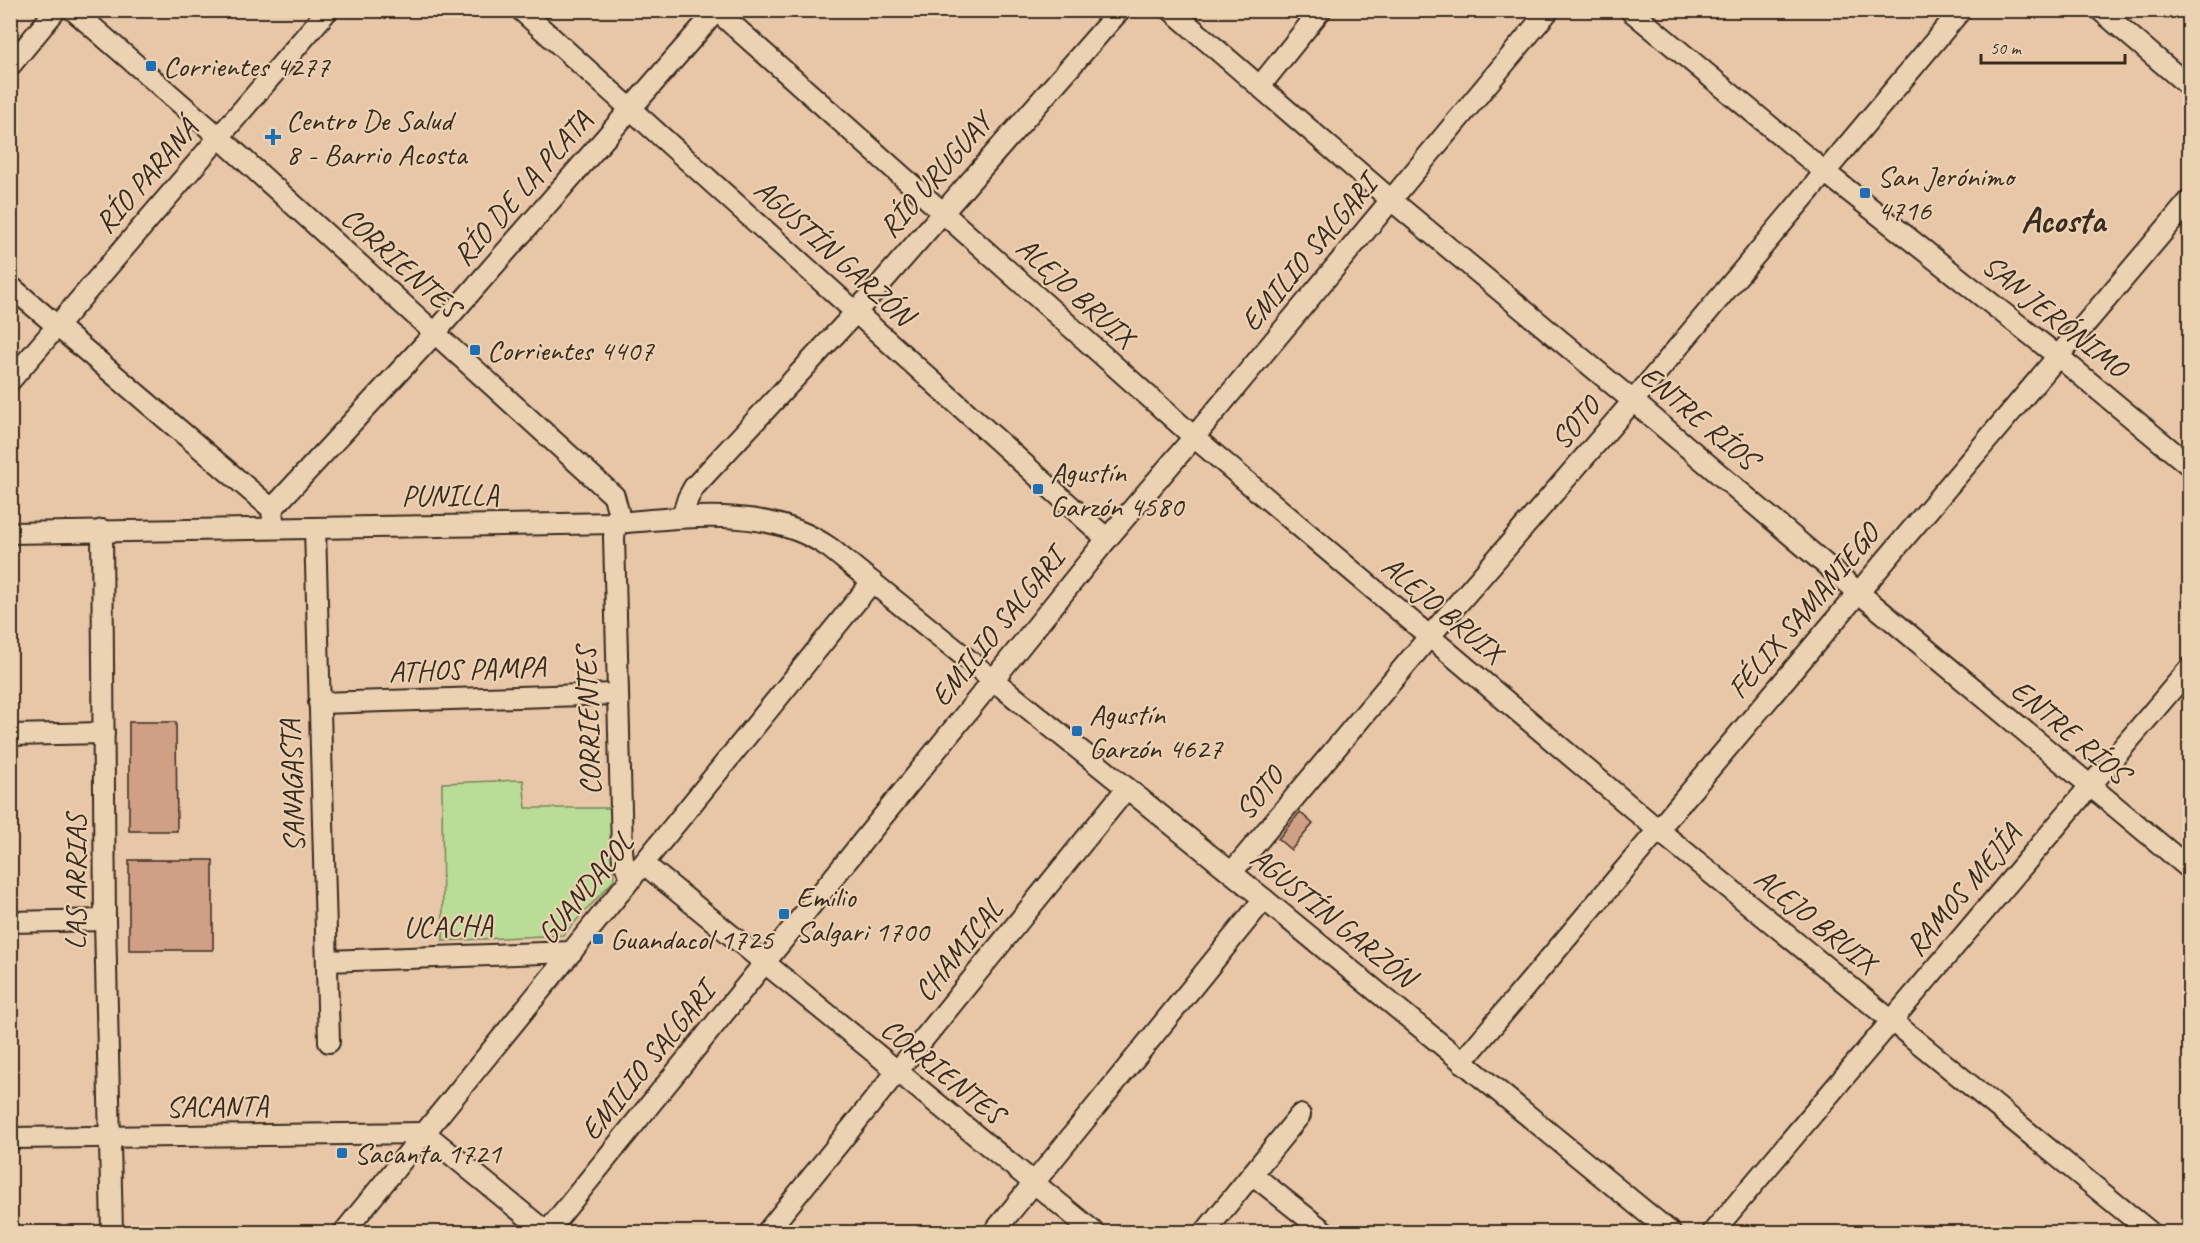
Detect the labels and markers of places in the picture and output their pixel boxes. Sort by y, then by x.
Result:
place label: Corrientes 4277 [163,47,331,85]
marker: Corrientes 4277 [144,59,158,73]
place label: Centro De Salud 8 - Barrio Acosta [286,101,469,173]
marker: Centro De Salud 8 - Barrio Acosta [264,128,282,146]
place label: San Jerónimo 4716 [1877,157,2017,229]
marker: San Jerónimo 4716 [1858,186,1872,200]
place label: Corrientes 4407 [487,331,655,369]
marker: Corrientes 4407 [468,343,482,357]
place label: Agustín Garzón 4580 [1050,453,1186,525]
marker: Agustín Garzón 4580 [1031,482,1045,496]
place label: Agustín Garzón 4627 [1089,695,1224,767]
marker: Agustín Garzón 4627 [1070,724,1084,738]
place label: Emilio Salgari 1700 [796,878,931,950]
marker: Emilio Salgari 1700 [777,907,791,921]
place label: Guandacol 1725 [610,920,775,958]
marker: Guandacol 1725 [591,932,605,946]
place label: Sacanta 1721 [354,1134,503,1172]
marker: Sacanta 1721 [335,1146,349,1160]

